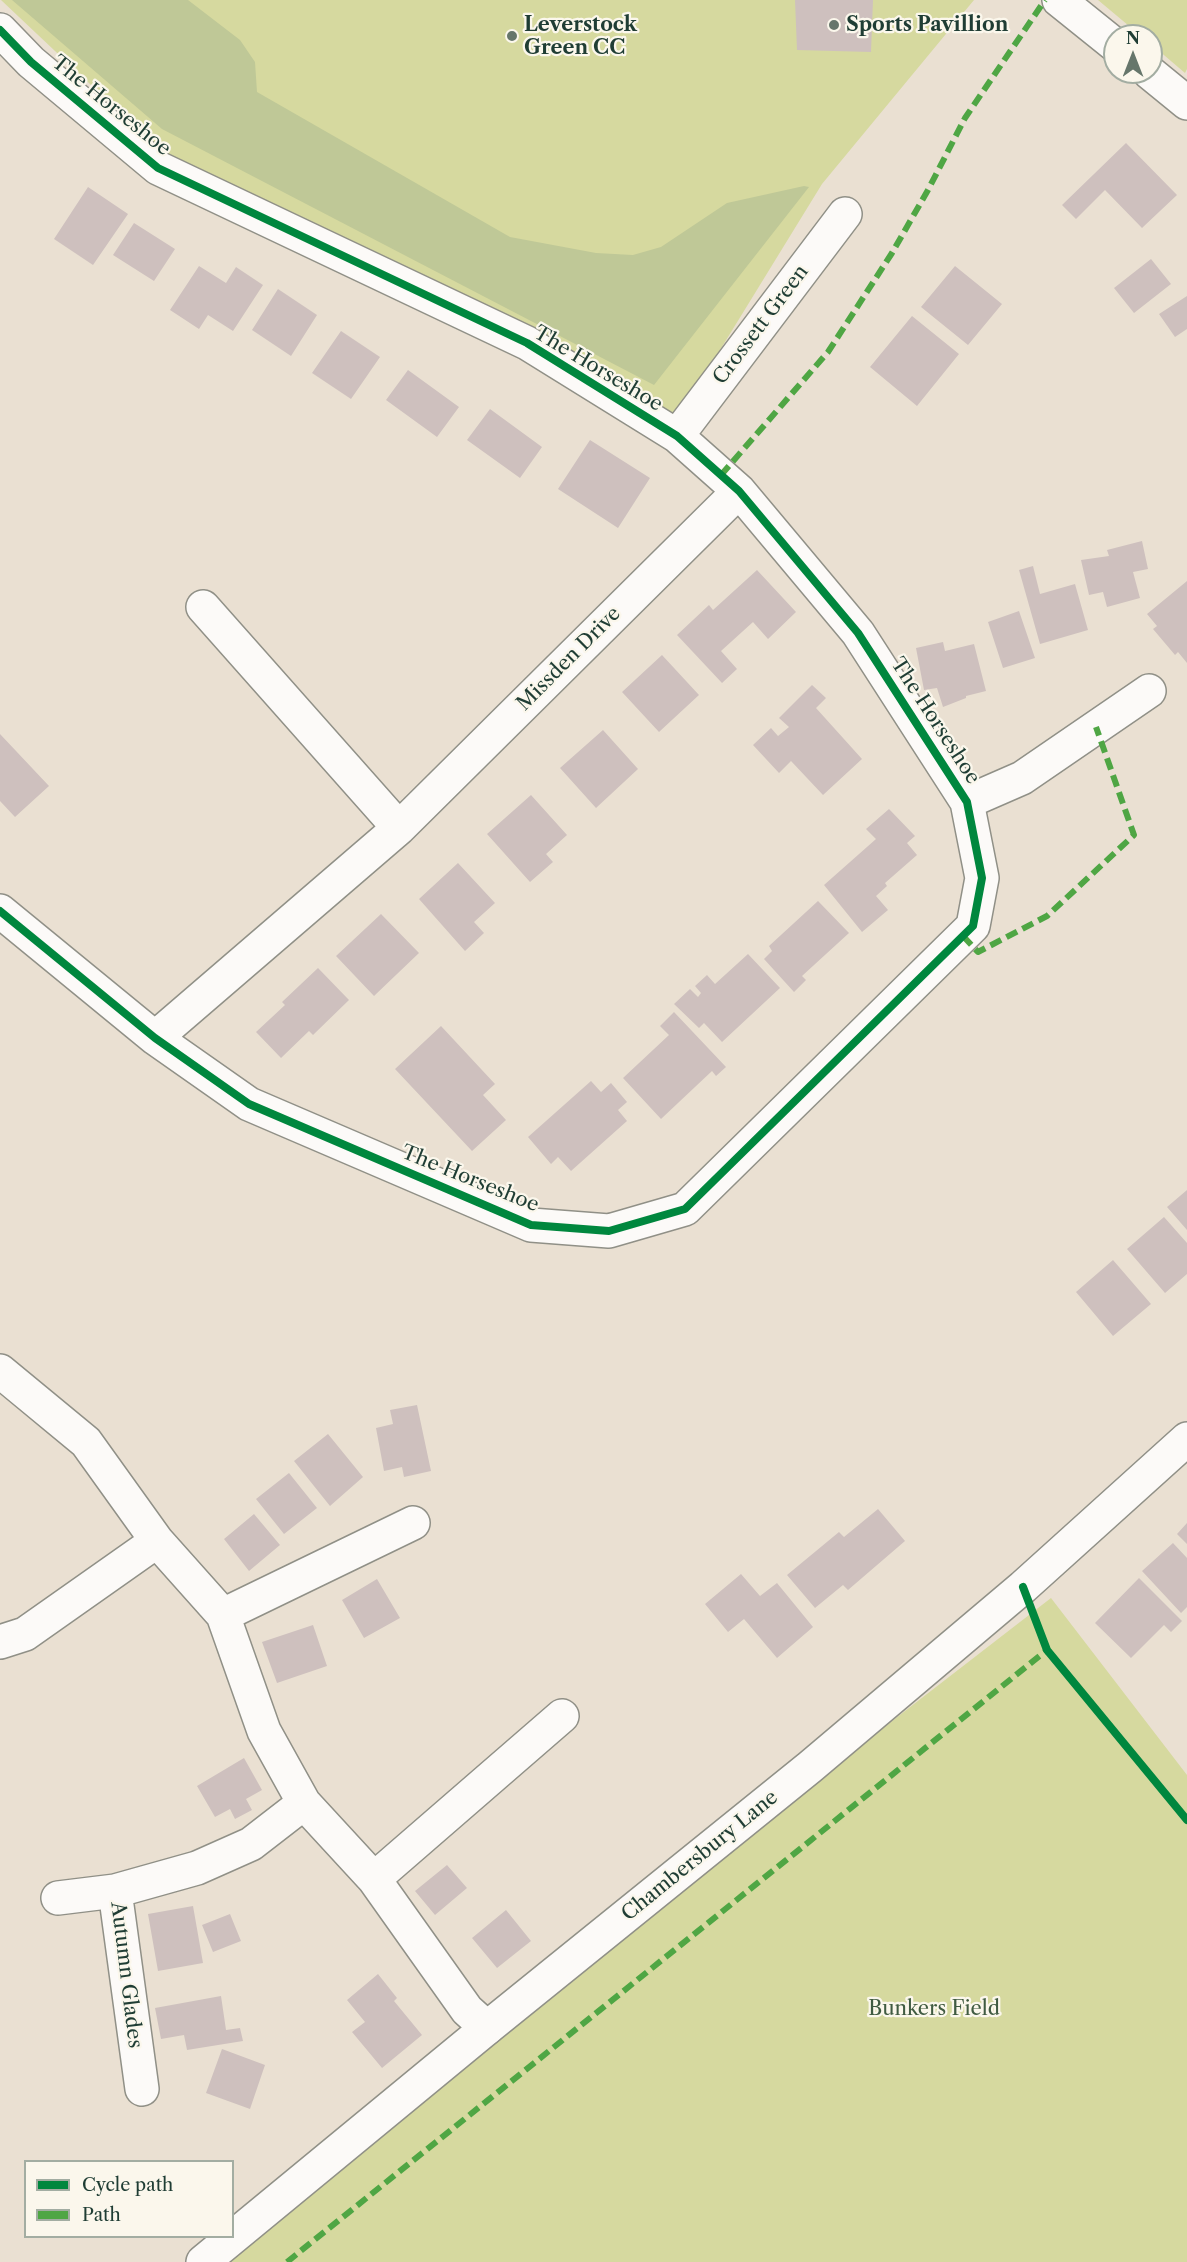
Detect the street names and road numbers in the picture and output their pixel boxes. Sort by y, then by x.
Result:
street label: The Horseshoe [47,51,175,161]
street label: Crossett Green [708,261,814,389]
street label: The Horseshoe [529,321,667,417]
street label: Missden Drive [512,602,626,716]
street label: The Horseshoe [885,653,985,789]
street label: The Horseshoe [398,1141,542,1217]
street label: Chambersbury Lane [617,1786,783,1926]
street label: Autumn Glades [105,1900,147,2050]

